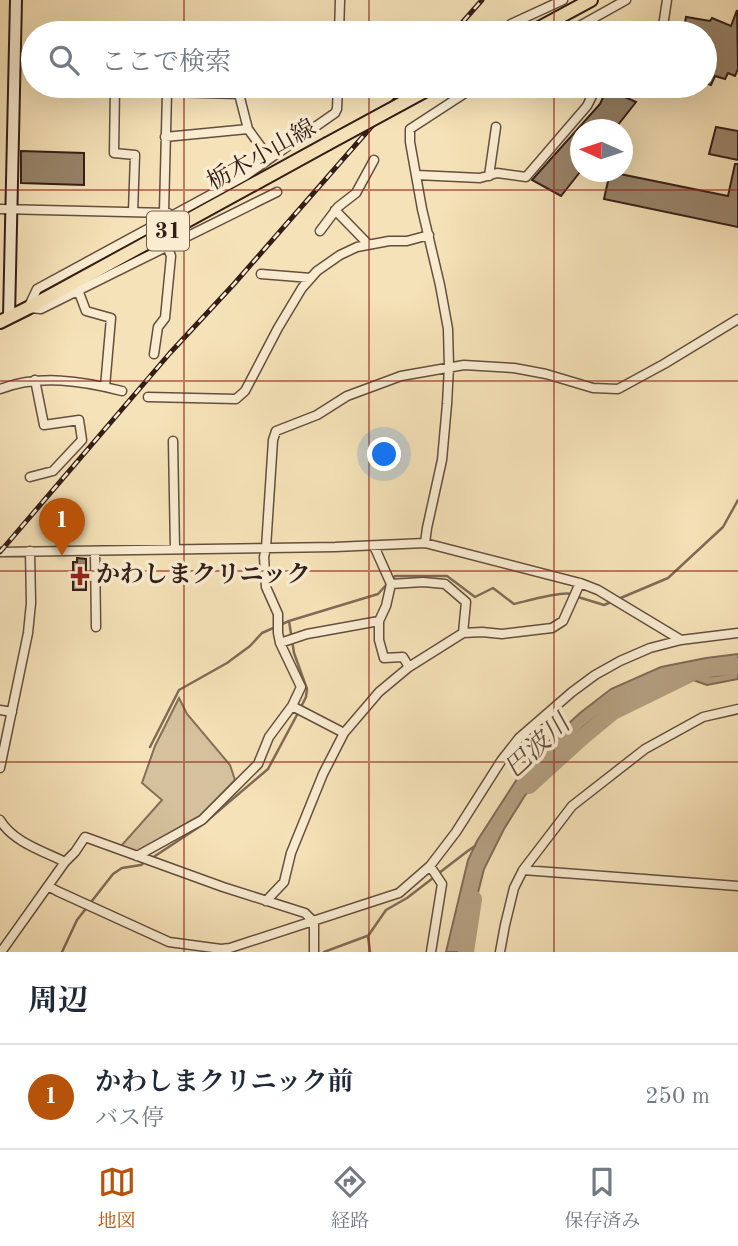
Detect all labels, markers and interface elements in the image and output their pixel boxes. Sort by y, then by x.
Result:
search box [21,21,717,98]
icon: search [45,41,83,79]
text: ここで検索 [101,50,231,76]
street label: 栃木小山線 [202,114,320,196]
north arrow [570,119,633,182]
road number: 31 [147,212,189,250]
your location [367,437,401,471]
pin: 1 [39,498,85,556]
place label: かわしまクリニック [96,562,311,588]
marker: かわしまクリニック [70,566,90,586]
water label: 巴波川 [499,707,578,783]
text: 周辺 [28,987,88,1017]
text: かわしまクリニック前 [95,1070,353,1096]
text: 1 [44,1085,58,1108]
text: 250 m [645,1085,710,1108]
text: バス停 [95,1107,164,1130]
tab: 地図 [98,1163,136,1234]
tab: 経路 [331,1163,369,1234]
tab: 保存済み [564,1163,640,1234]

